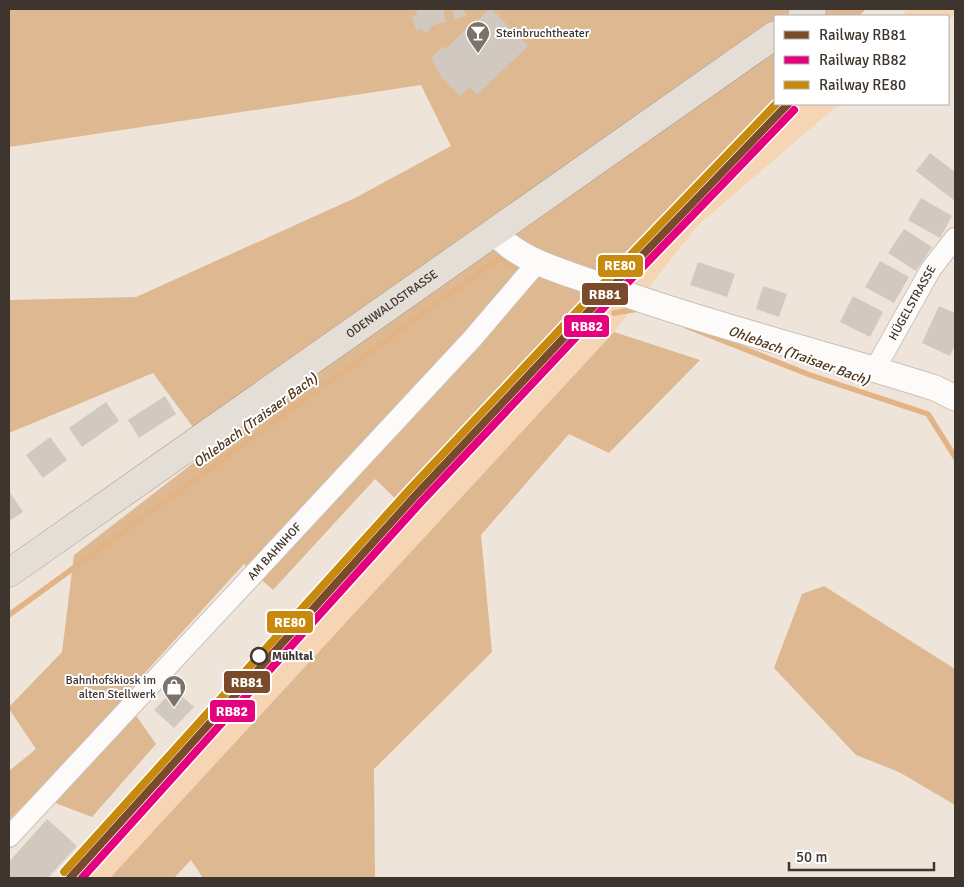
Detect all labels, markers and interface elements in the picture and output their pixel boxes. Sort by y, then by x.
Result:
legend [774,15,949,105]
bar icon: Steinbruchtheater [465,20,491,54]
place label: Steinbruchtheater [496,26,590,41]
text: Railway RB81 [819,26,907,44]
text: Railway RB82 [819,51,907,69]
text: Railway RE80 [819,76,906,94]
line badge: RE80 [597,254,644,278]
text: RE80 [604,257,636,274]
street label: HÜGELSTRASSE [886,263,940,343]
street label: ODENWALDSTRASSE [343,267,441,342]
line badge: RB81 [581,282,629,306]
text: RB81 [589,286,622,303]
line badge: RB82 [563,314,610,338]
text: RB82 [571,318,603,335]
water label: Ohlebach (Traisaer Bach) [726,322,873,389]
water label: Ohlebach (Traisaer Bach) [190,369,322,471]
street label: AM BAHNHOF [245,520,305,583]
line badge: RE80 [266,610,314,634]
text: RE80 [274,614,306,631]
marker: Mühltal [250,647,268,665]
place label: Mühltal [272,649,313,664]
line badge: RB81 [223,670,271,694]
place label: Bahnhofskiosk im alten Stellwerk [65,673,156,702]
shop icon: Bahnhofskiosk im alten Stellwerk [161,674,187,708]
text: RB81 [231,674,264,691]
line badge: RB82 [209,699,256,723]
text: RB82 [216,703,248,720]
scale bar [789,840,934,872]
text: 50 m [796,848,827,866]

